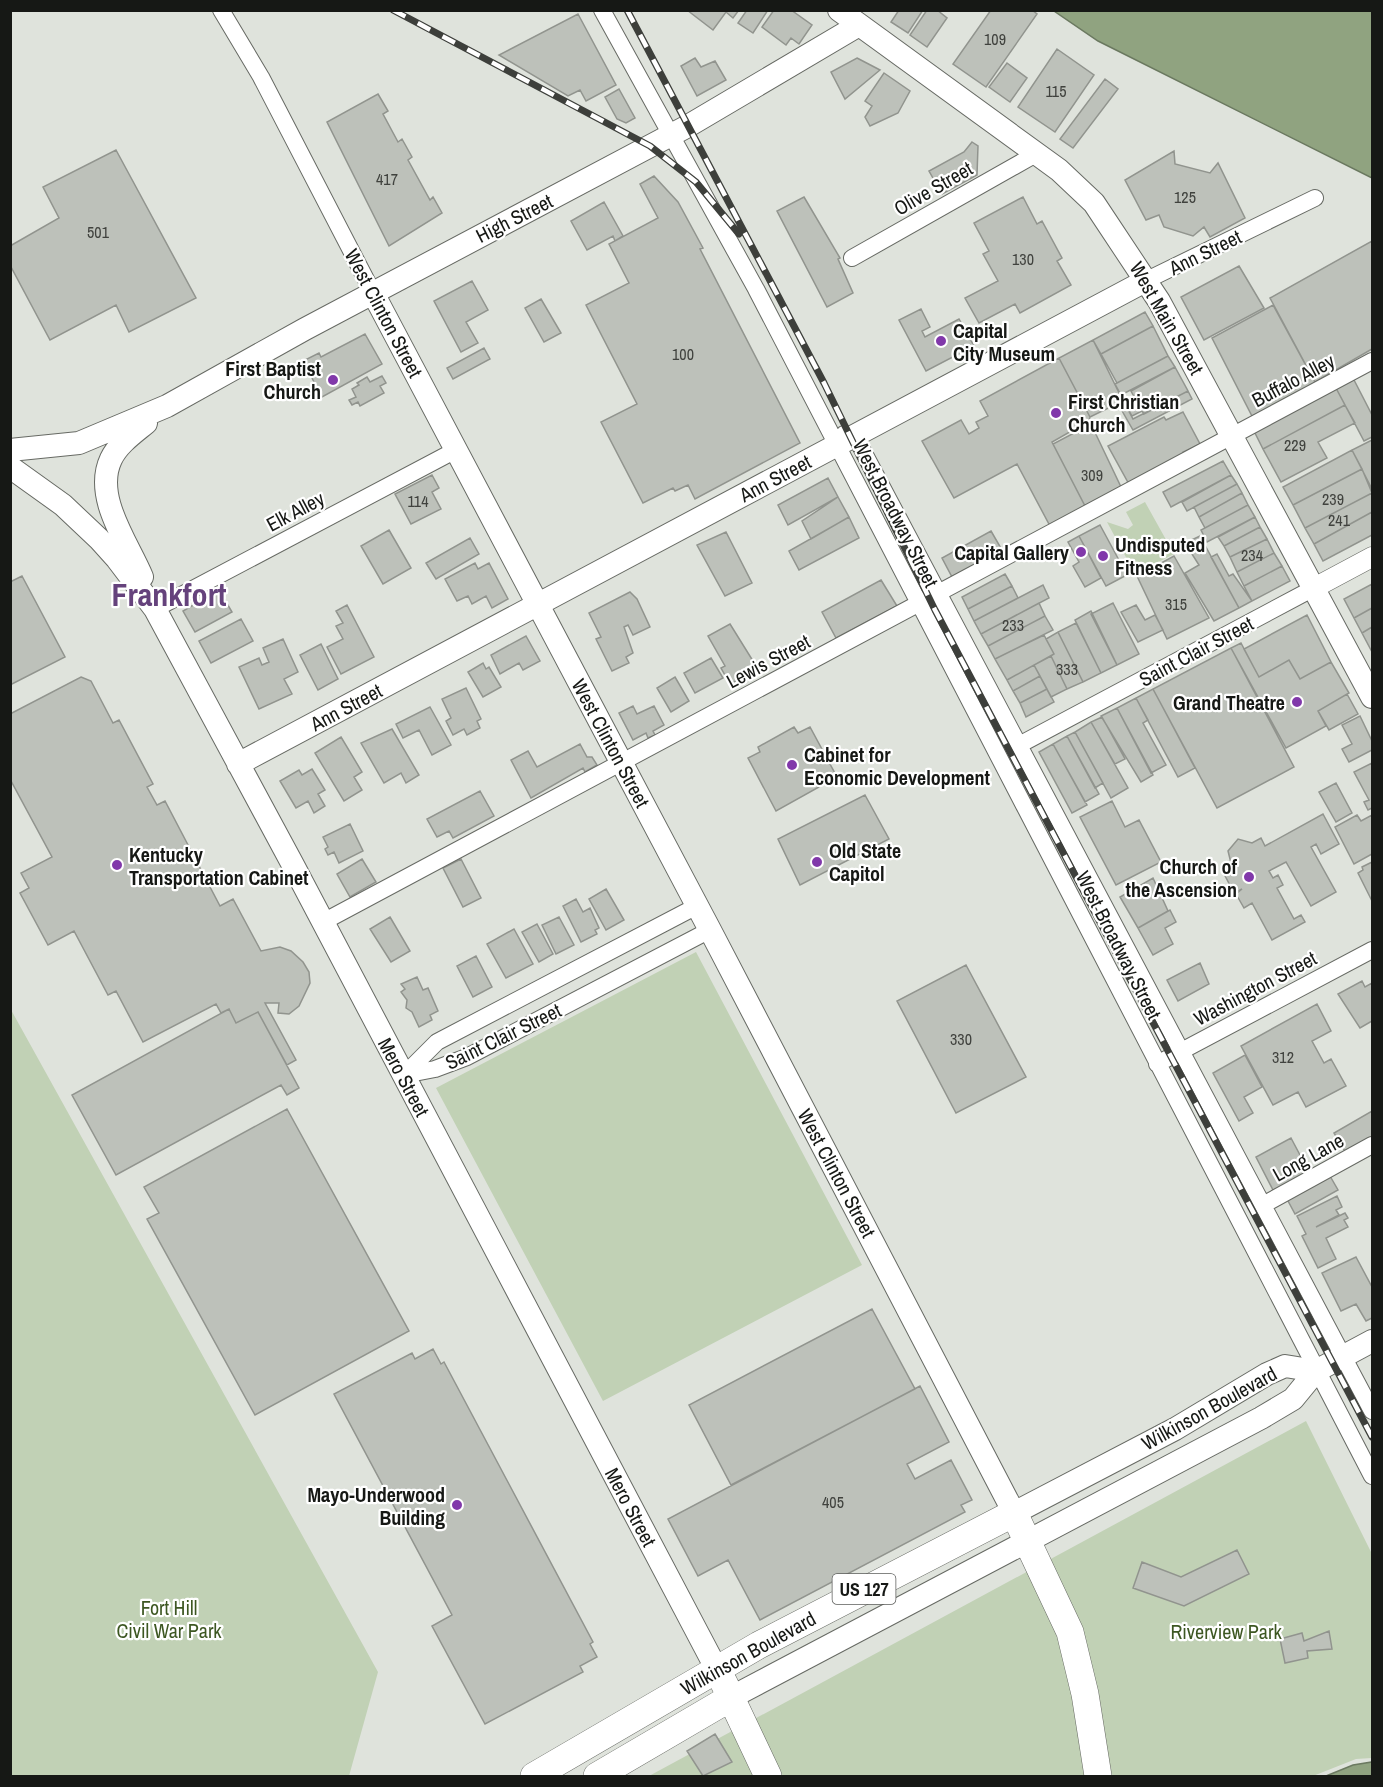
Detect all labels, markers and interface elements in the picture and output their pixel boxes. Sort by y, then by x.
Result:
house number: 109 [984,28,1006,50]
house number: 115 [1046,80,1066,102]
street label: Olive Street [889,154,978,221]
house number: 417 [376,168,398,190]
house number: 125 [1174,186,1196,208]
street label: High Street [471,187,557,249]
house number: 501 [87,221,110,243]
street label: Ann Street [1163,223,1246,282]
street label: West Clinton Street [339,244,429,382]
house number: 130 [1012,248,1034,270]
street label: West Main Street [1124,257,1211,380]
place label: Capital City Museum [953,317,1055,367]
marker: Capital City Museum [934,334,948,348]
house number: 100 [672,343,694,365]
street label: Buffalo Alley [1247,347,1340,413]
place label: First Baptist Church [225,355,322,405]
marker: First Baptist Church [326,373,340,387]
place label: First Christian Church [1068,388,1179,438]
marker: First Christian Church [1049,406,1063,420]
street label: West Broadway Street [847,434,945,592]
house number: 229 [1284,434,1306,456]
street label: Ann Street [734,448,816,509]
house number: 309 [1081,464,1103,486]
street label: Elk Alley [261,484,329,537]
house number: 239 [1322,488,1344,510]
house number: 114 [408,490,428,512]
house number: 241 [1328,509,1351,531]
place label: Undisputed Fitness [1115,531,1205,581]
place label: Capital Gallery [954,539,1070,566]
house number: 234 [1241,544,1263,566]
marker: Capital Gallery [1074,545,1088,559]
marker: Undisputed Fitness [1096,549,1110,563]
district label: Frankfort [111,573,227,616]
house number: 315 [1165,593,1187,615]
street label: Saint Clair Street [1134,609,1258,692]
house number: 233 [1002,614,1024,636]
street label: Lewis Street [721,627,815,694]
house number: 333 [1056,658,1078,680]
street label: West Clinton Street [566,674,656,812]
street label: Ann Street [305,677,387,738]
place label: Grand Theatre [1173,689,1285,716]
marker: Grand Theatre [1290,695,1304,709]
place label: Cabinet for Economic Development [804,741,990,791]
marker: Cabinet for Economic Development [785,758,799,772]
place label: Old State Capitol [829,837,901,887]
place label: Kentucky Transportation Cabinet [129,841,309,891]
place label: Church of the Ascension [1126,853,1238,903]
marker: Old State Capitol [810,855,824,869]
marker: Kentucky Transportation Cabinet [110,858,124,872]
street label: West Broadway Street [1070,866,1168,1024]
marker: Church of the Ascension [1242,870,1256,884]
street label: Washington Street [1189,944,1321,1032]
street label: Saint Clair Street [441,996,566,1076]
house number: 330 [950,1028,972,1050]
street label: Mero Street [372,1033,436,1122]
house number: 312 [1272,1046,1294,1068]
street label: West Clinton Street [792,1104,882,1242]
street label: Long Lane [1268,1126,1348,1188]
street label: Wilkinson Boulevard [1137,1360,1281,1456]
street label: Mero Street [599,1463,663,1552]
place label: Mayo-Underwood Building [307,1481,445,1531]
house number: 405 [822,1491,844,1513]
marker: Mayo-Underwood Building [450,1498,464,1512]
road number: US 127 [832,1574,896,1604]
park label: Fort Hill Civil War Park [116,1594,222,1644]
street label: Wilkinson Boulevard [676,1605,820,1701]
park label: Riverview Park [1170,1618,1282,1645]

